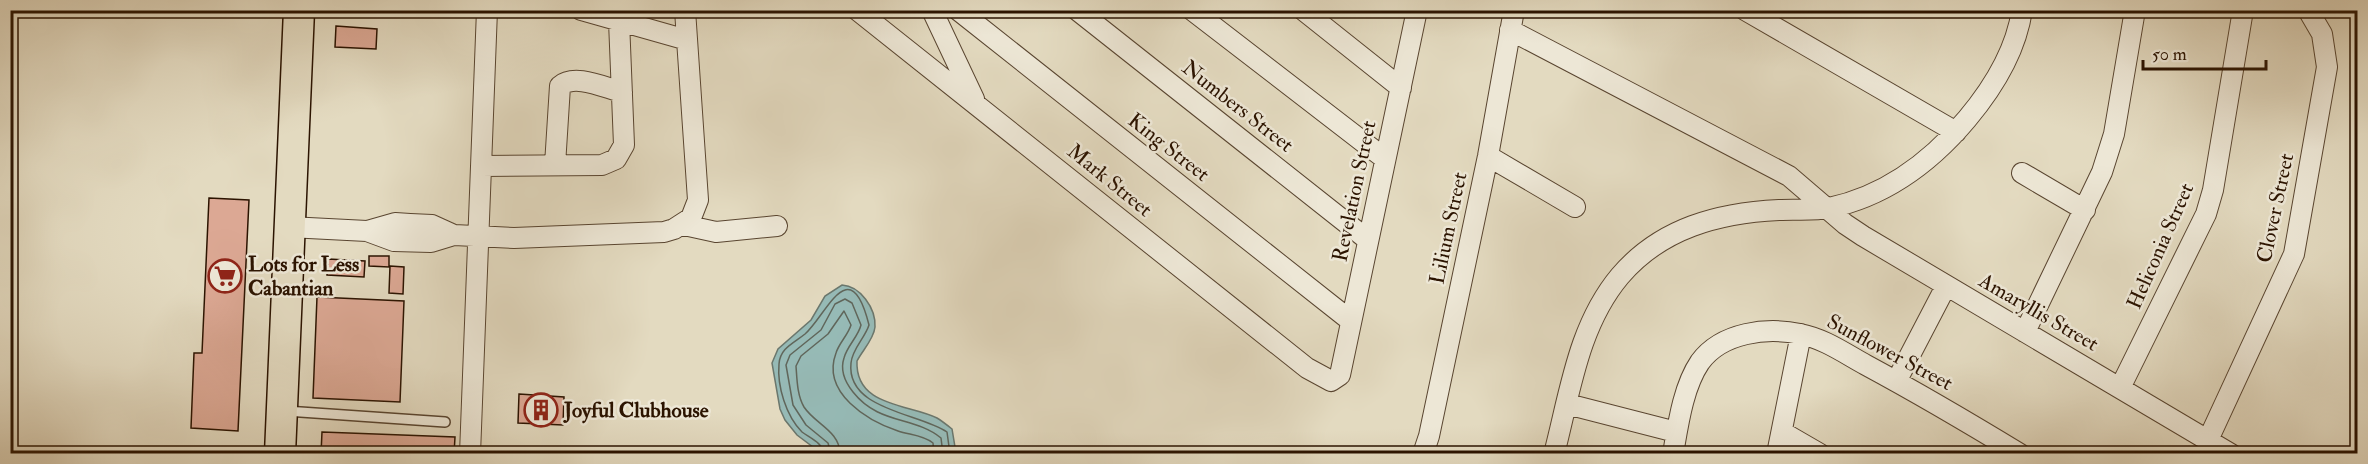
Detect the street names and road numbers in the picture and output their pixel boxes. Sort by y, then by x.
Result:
street label: Numbers Street [1176,54,1299,159]
street label: King Street [1122,107,1215,188]
street label: Revelation Street [1326,118,1383,264]
street label: Mark Street [1062,138,1158,223]
street label: Clover Street [2251,151,2300,265]
street label: Lilium Street [1423,169,1474,287]
street label: Heliconia Street [2121,179,2200,313]
street label: Amaryllis Street [1973,267,2104,358]
street label: Sunflower Street [1822,308,1957,397]

